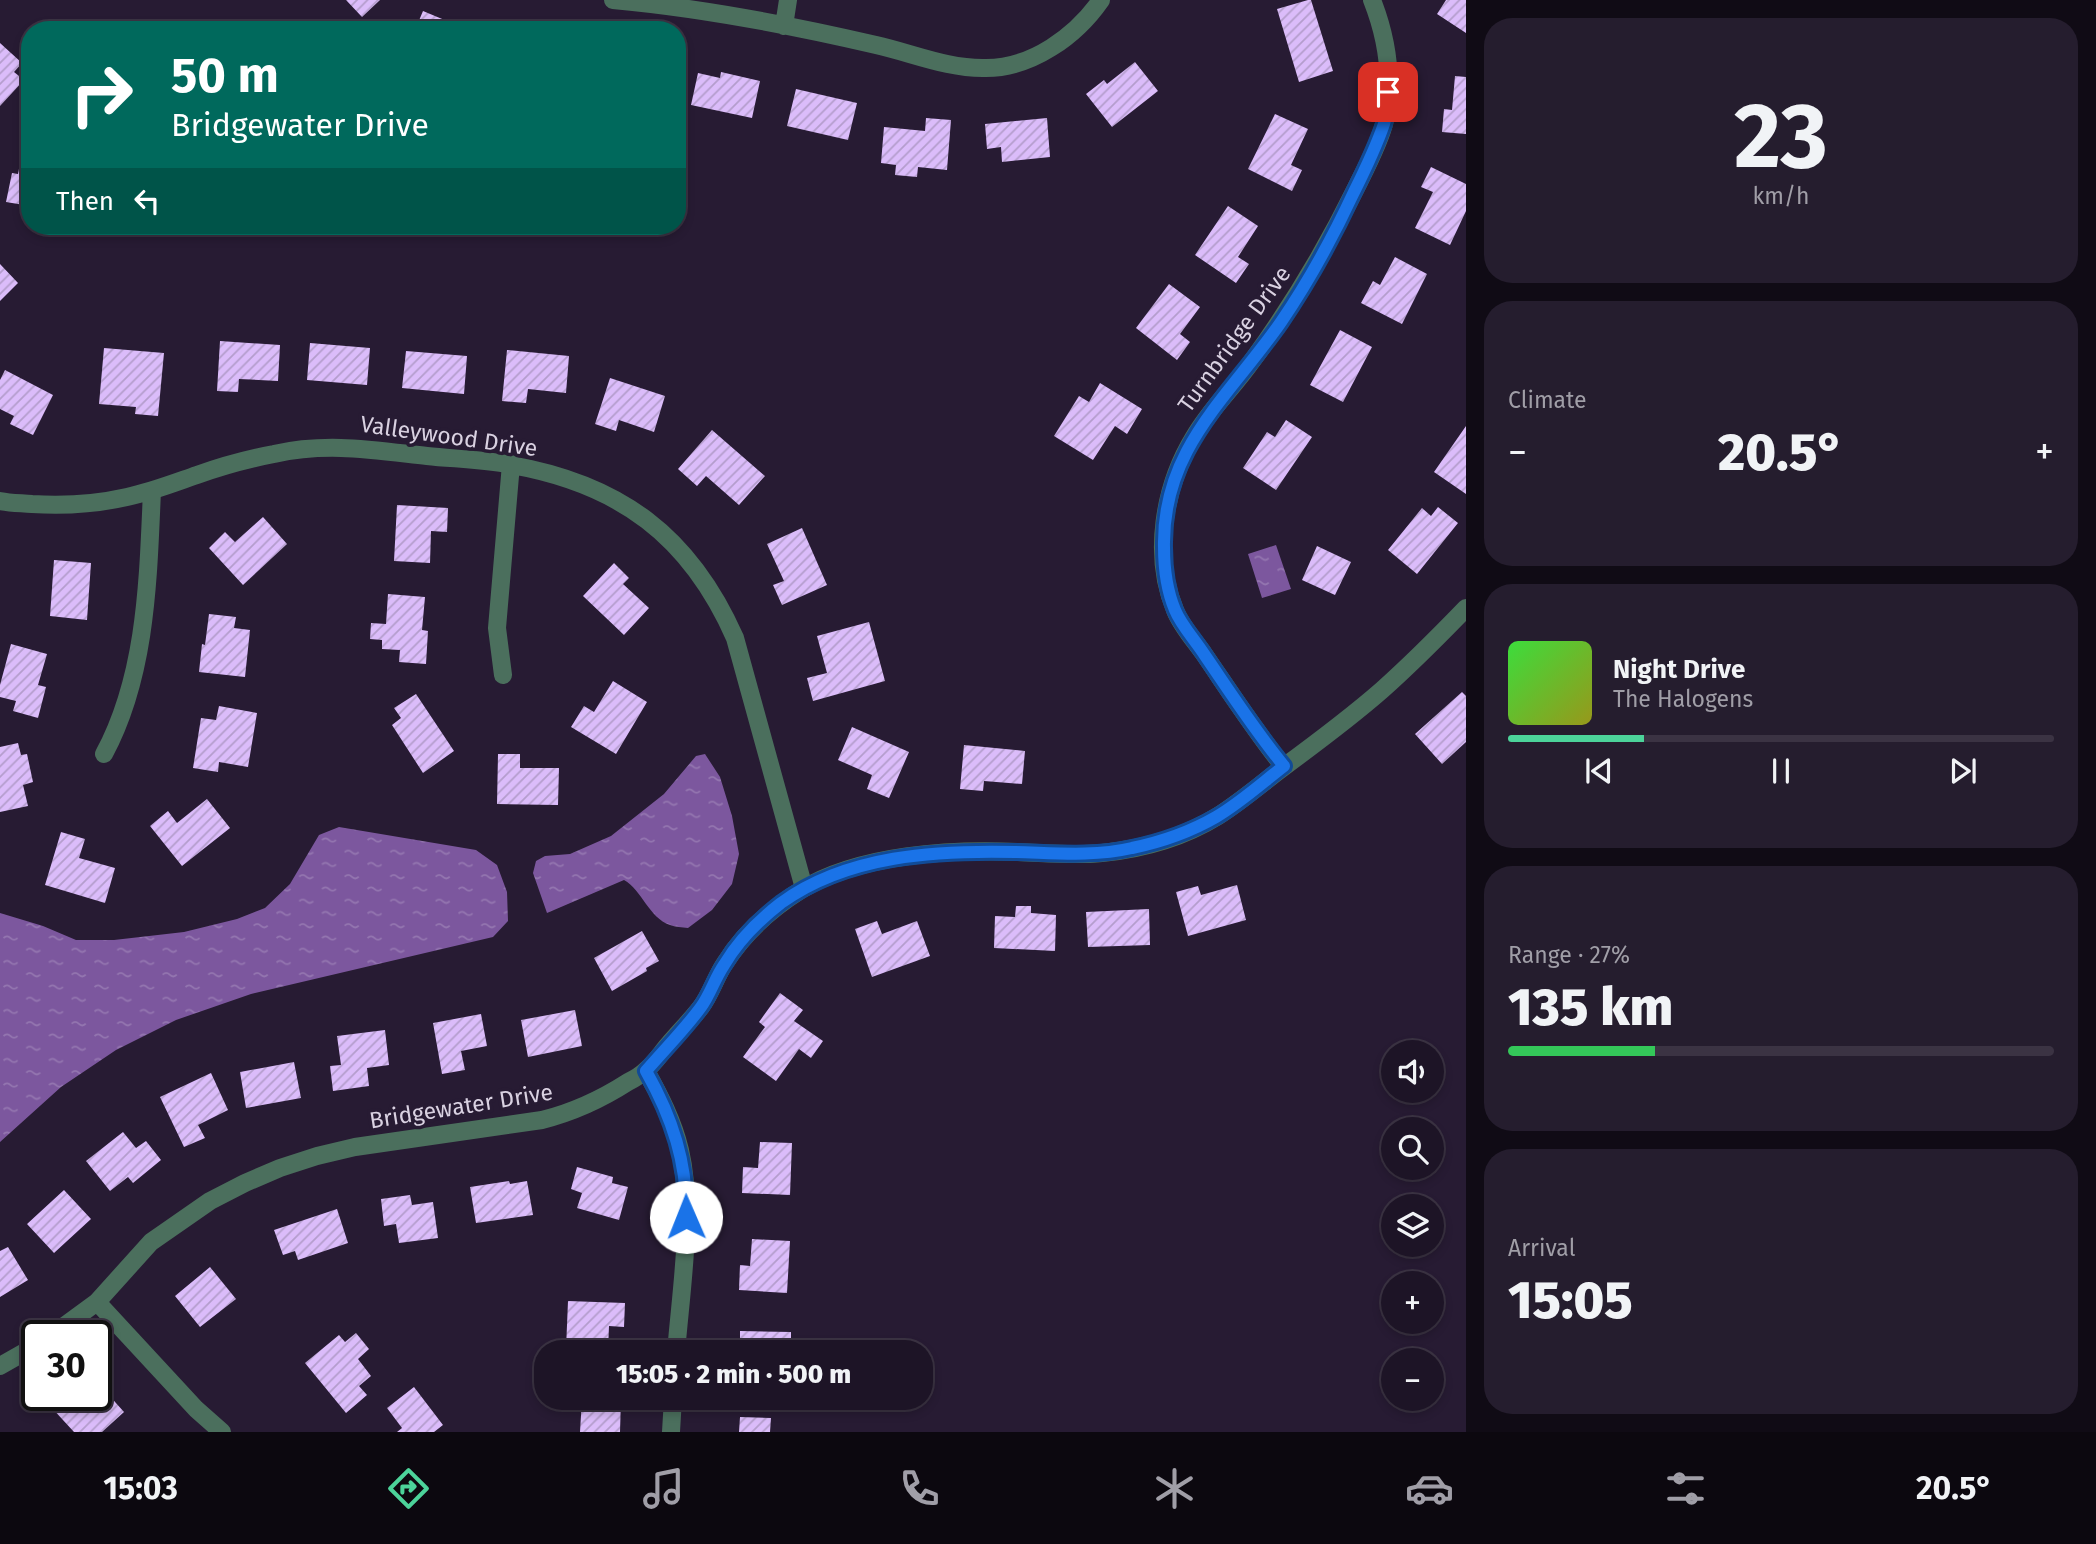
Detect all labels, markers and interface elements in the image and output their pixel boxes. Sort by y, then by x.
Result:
text: 50 m [171,46,279,105]
icon: right [56,49,147,140]
pin [1358,62,1418,122]
icon: arrive [1369,73,1407,111]
text: 23 [1734,82,1828,191]
text: Bridgewater Drive [171,106,429,144]
icon: left [128,182,166,220]
text: km/h [1753,182,1809,210]
text: Then [56,186,114,217]
street label: Turnbridge Drive [1172,261,1296,417]
text: Climate [1508,386,1587,414]
street label: Valleywood Drive [359,410,539,462]
text: 20.5° [1718,421,1844,484]
text: − [1508,429,1527,475]
text: + [2035,429,2054,475]
text: Night Drive [1613,654,1745,685]
text: The Halogens [1613,685,1753,713]
icon: previous [1580,752,1618,790]
icon: pause [1762,752,1800,790]
icon: next [1944,752,1982,790]
text: Range · 27% [1508,941,1630,969]
text: 135 km [1508,976,1673,1039]
map controls [1381,1040,1444,1411]
button: sound [1381,1040,1444,1103]
street label: Bridgewater Drive [367,1078,555,1134]
button: search [1381,1117,1444,1180]
position arrow [649,1180,723,1254]
button: layers [1381,1194,1444,1257]
text: Arrival [1508,1234,1575,1262]
text: 15:05 [1508,1269,1633,1332]
button: + [1381,1271,1444,1334]
speed limit sign: 30 [21,1320,112,1411]
button: − [1381,1348,1444,1411]
text: 15:05 · 2 min · 500 m [616,1359,851,1390]
icon: directions [384,1464,433,1513]
icon: music [639,1464,688,1513]
icon: phone [895,1464,944,1513]
icon: climate [1150,1464,1199,1513]
icon: car [1405,1464,1454,1513]
icon: filters [1661,1464,1710,1513]
text: 15:03 [103,1469,178,1507]
text: 20.5° [1916,1469,1993,1507]

